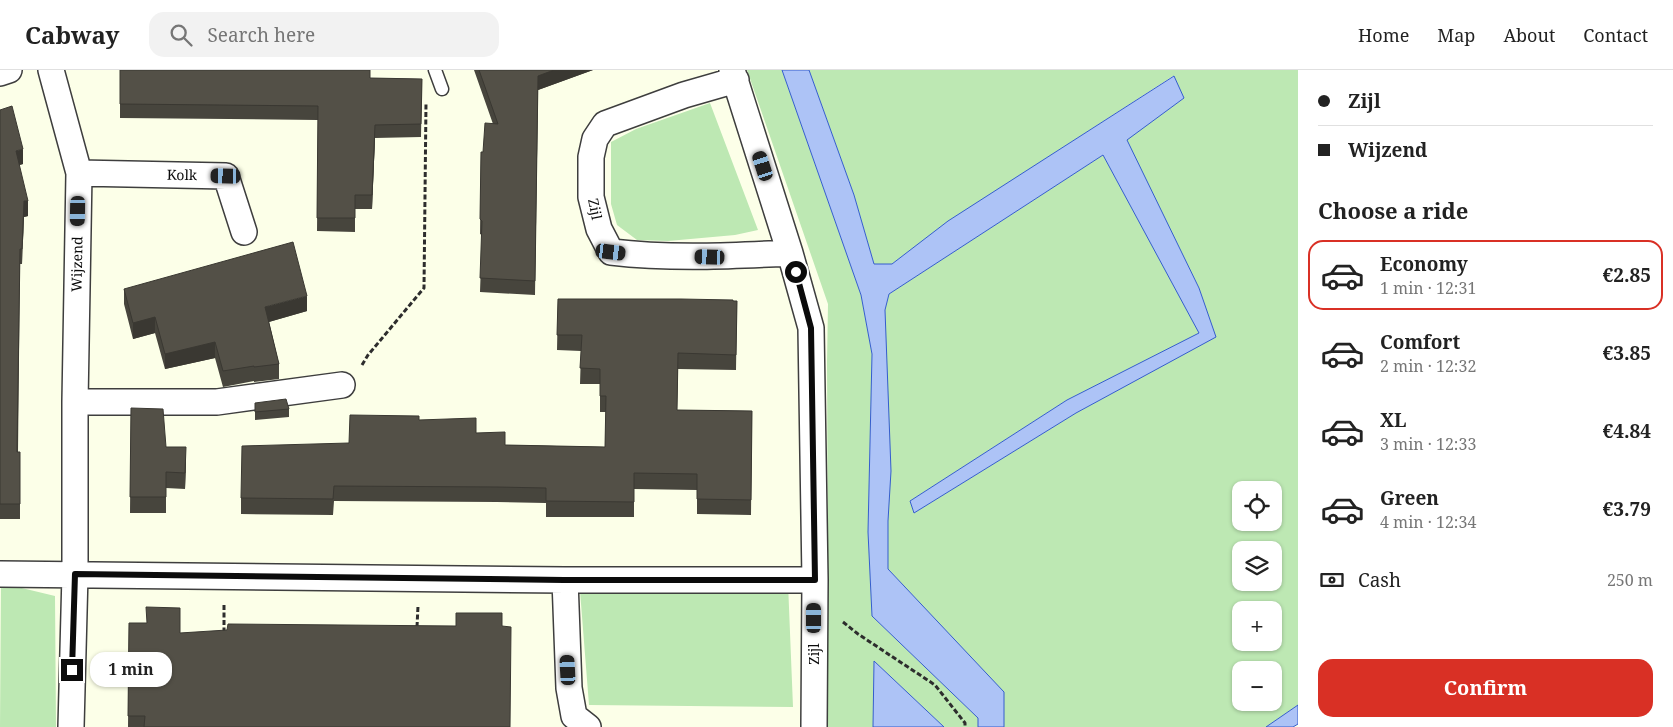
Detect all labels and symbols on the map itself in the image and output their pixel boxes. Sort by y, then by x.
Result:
car [751,149,774,183]
street label: Kolk [167,165,198,184]
car [210,168,241,184]
car [70,196,85,226]
street label: Zijl [584,197,607,222]
street label: Wijzend [67,236,86,292]
car [595,243,626,261]
car [694,249,725,265]
route start [785,261,807,283]
car [806,603,821,633]
street label: Zijl [804,643,823,665]
callout: 1 min [90,652,172,688]
car [559,655,576,685]
route end [61,659,83,681]

